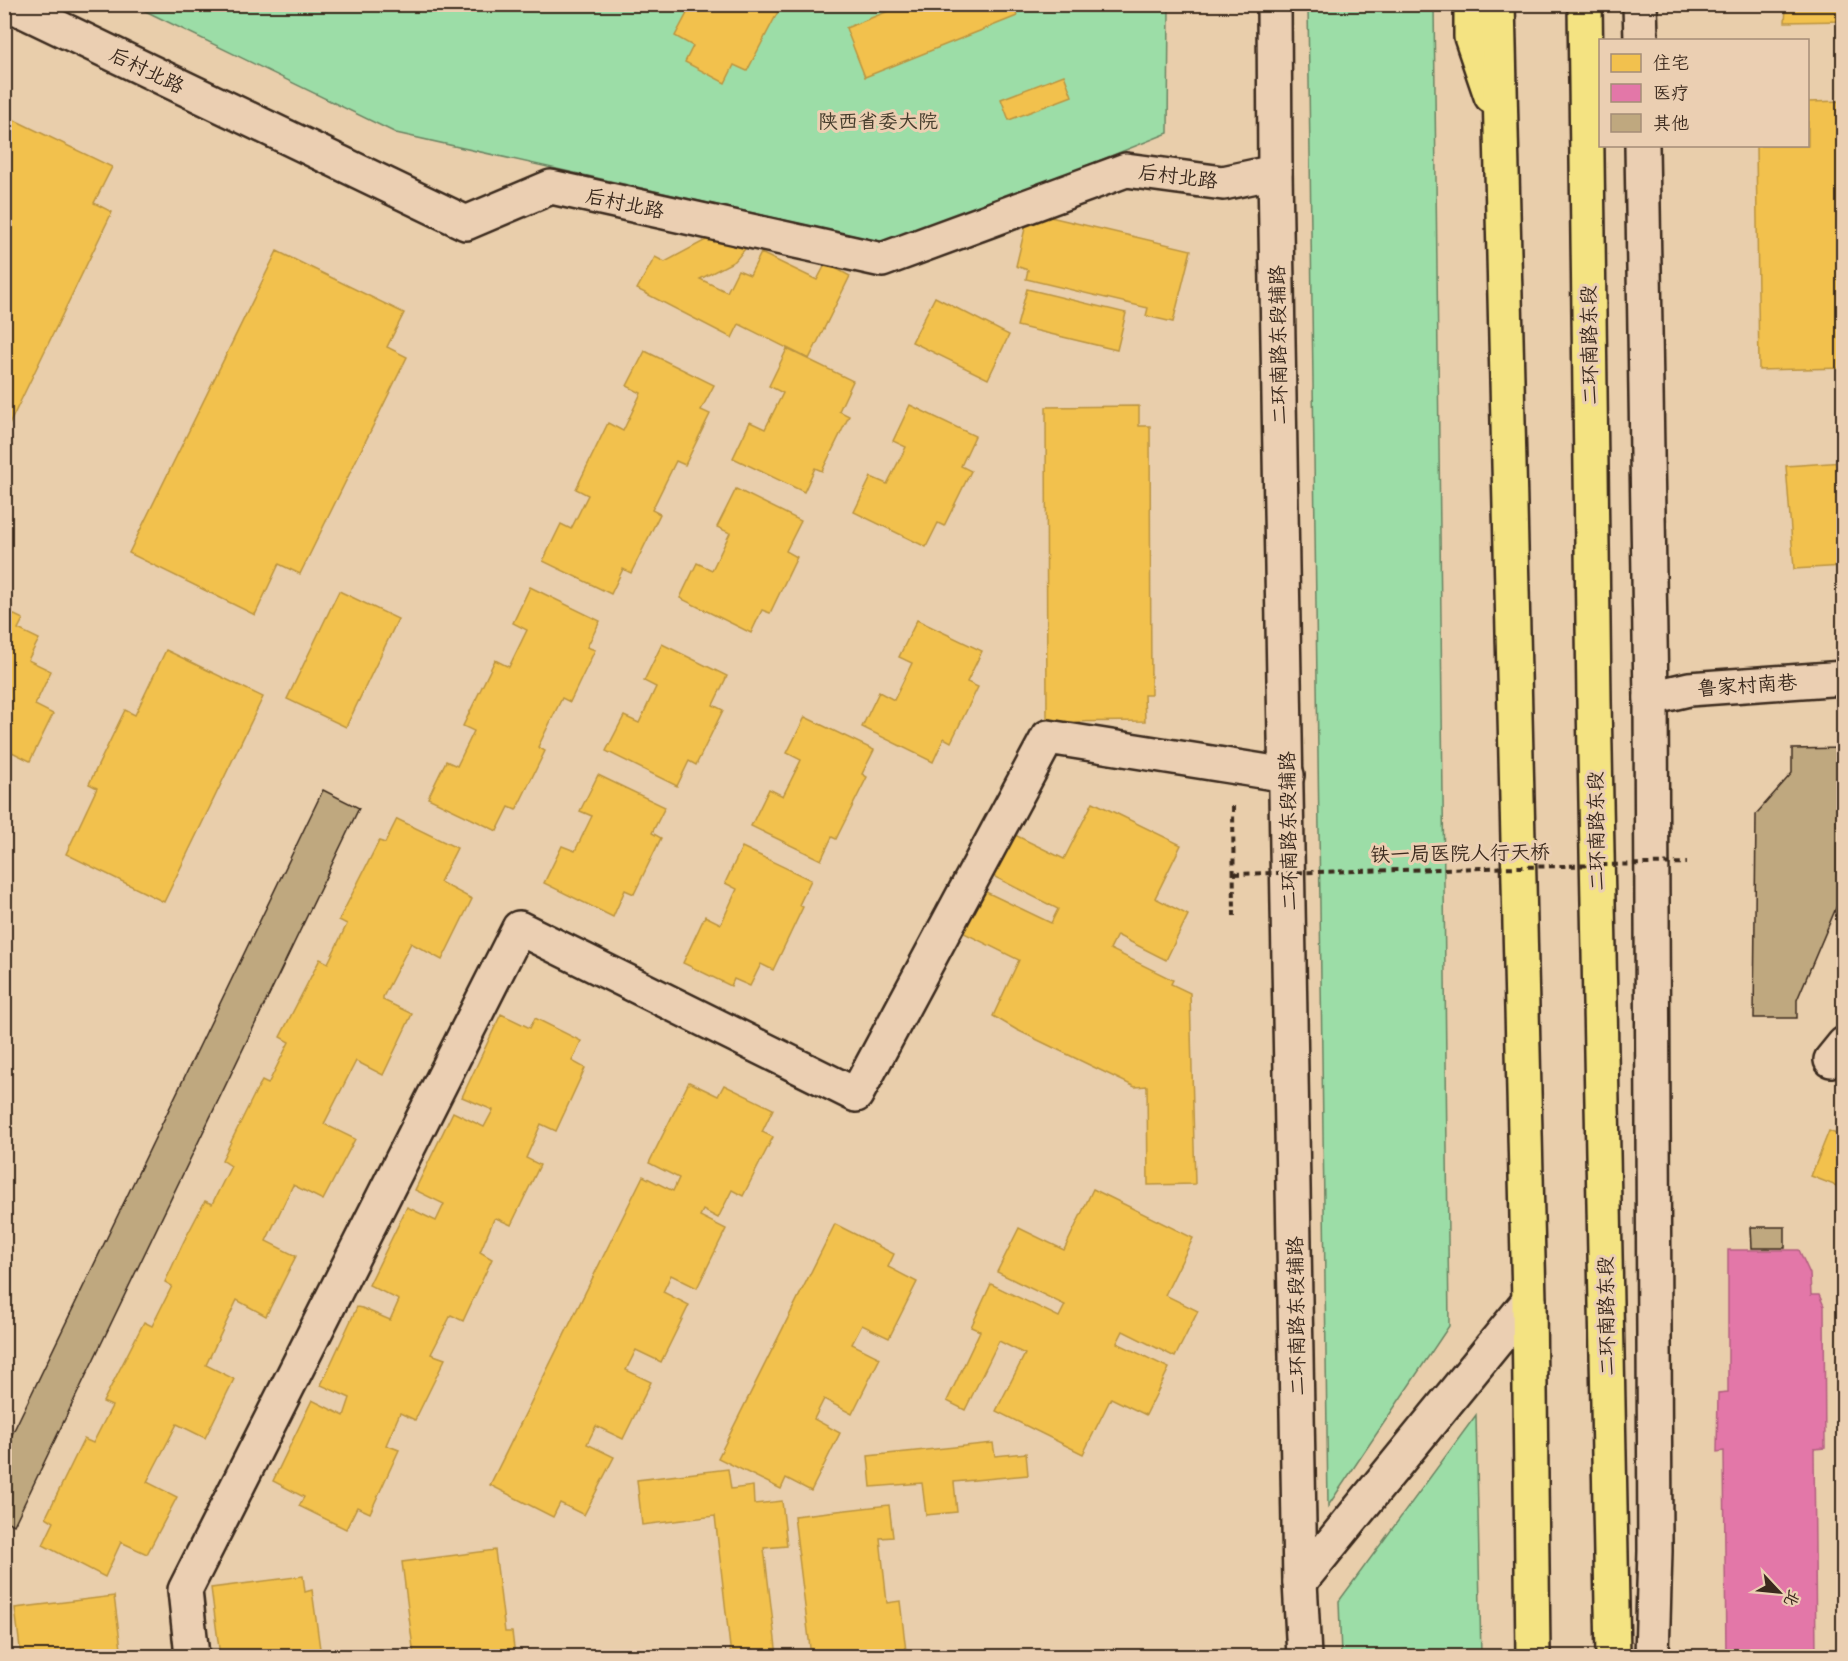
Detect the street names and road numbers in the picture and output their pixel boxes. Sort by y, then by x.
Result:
street label: 后村北路 [105,40,190,100]
street label: 后村北路 [1137,157,1220,194]
street label: 后村北路 [583,181,668,224]
street label: 二环南路东段辅路 [1263,264,1292,425]
street label: 二环南路东段 [1574,285,1603,405]
street label: 鲁家村南巷 [1696,667,1799,701]
street label: 二环南路东段辅路 [1273,750,1302,911]
street label: 二环南路东段 [1581,771,1610,891]
street label: 铁一局医院人行天桥 [1370,837,1550,868]
street label: 二环南路东段辅路 [1281,1235,1310,1396]
street label: 二环南路东段 [1591,1256,1620,1376]

